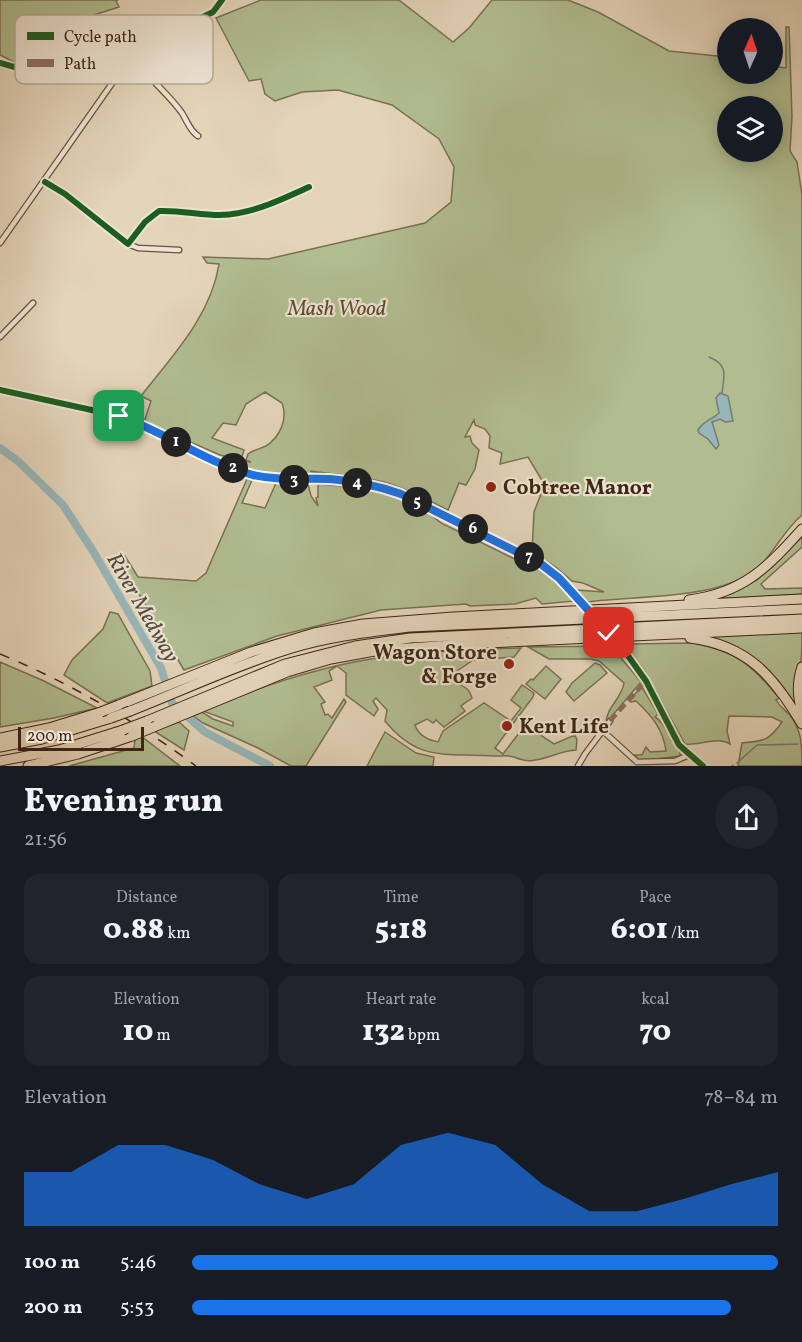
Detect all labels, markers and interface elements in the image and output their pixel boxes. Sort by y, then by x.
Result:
legend [15,15,213,84]
north arrow [717,18,783,84]
map controls [717,18,783,162]
text: Cycle path [64,27,137,49]
text: Path [64,54,96,76]
button: layers [717,96,783,162]
park label: Mash Wood [287,295,386,324]
pin [93,390,144,441]
icon: arrive [102,399,135,432]
pin: 1 [161,427,191,457]
text: 1 [173,431,179,453]
pin: 2 [218,453,248,483]
text: 2 [229,457,237,479]
pin: 3 [279,465,309,495]
pin: 4 [342,468,372,498]
text: 3 [290,469,298,491]
text: 4 [352,472,362,494]
place label: Cobtree Manor [503,474,652,503]
marker: Cobtree Manor [484,480,498,494]
pin: 5 [402,487,432,517]
text: 5 [413,491,421,513]
pin: 6 [458,514,488,544]
text: 6 [469,518,477,540]
pin: 7 [514,542,544,572]
text: 7 [525,546,533,568]
water label: River Medway [98,547,186,669]
pin [583,607,634,658]
icon: check [592,616,625,649]
place label: Wagon Store & Forge [373,639,497,692]
marker: Wagon Store & Forge [502,657,516,671]
place label: Kent Life [519,713,609,742]
marker: Kent Life [500,719,514,733]
scale bar [18,724,144,752]
text: 200 m [27,726,72,748]
text: Evening run [24,780,223,826]
button: share [715,786,778,849]
text: 21:56 [24,826,67,854]
text: Distance [116,887,177,909]
text: Time [383,887,419,909]
text: Pace [639,887,671,909]
text: 0.88 [103,909,164,951]
text: 5:18 [375,909,427,951]
text: 6:01 [611,909,668,951]
text: km [164,923,190,945]
text: /km [668,923,700,945]
text: Elevation [113,989,180,1011]
text: Heart rate [366,989,436,1011]
text: kcal [641,989,670,1011]
text: 10 [123,1011,153,1053]
text: 132 [362,1011,405,1053]
text: 70 [639,1011,671,1053]
text: m [153,1025,171,1047]
text: bpm [405,1025,440,1047]
text: Elevation [24,1084,107,1112]
text: 78–84 m [704,1084,778,1112]
text: 100 m [24,1249,80,1277]
text: 5:46 [120,1249,156,1277]
text: 200 m [24,1294,82,1322]
text: 5:53 [120,1294,154,1322]

